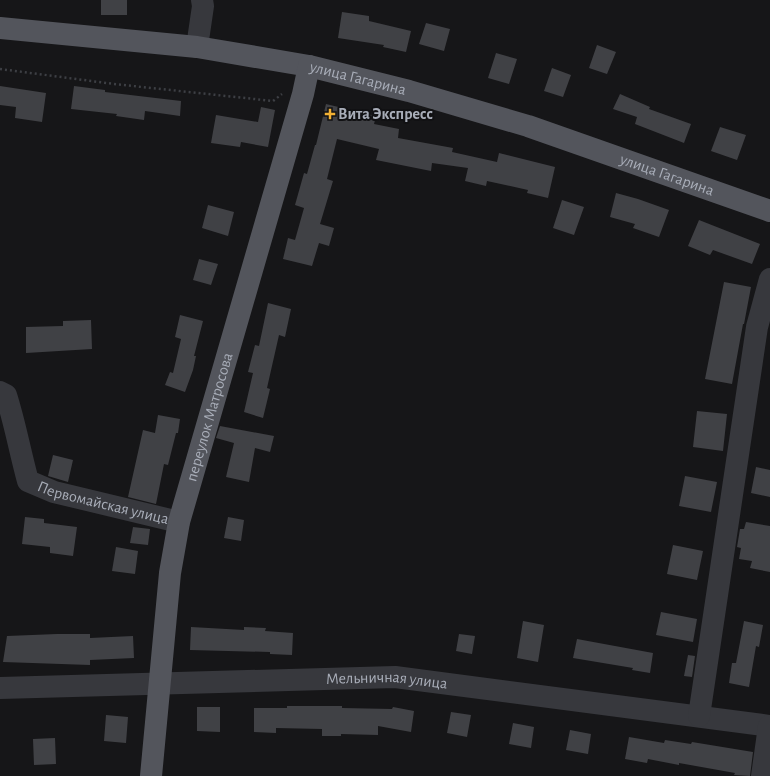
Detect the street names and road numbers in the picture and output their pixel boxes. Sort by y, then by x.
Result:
street label: улица Гагарина [307,58,408,98]
street label: улица Гагарина [617,151,716,199]
street label: переулок Матросова [183,351,236,483]
street label: Первомайская улица [35,478,170,527]
street label: Мельничная улица [326,669,449,692]

